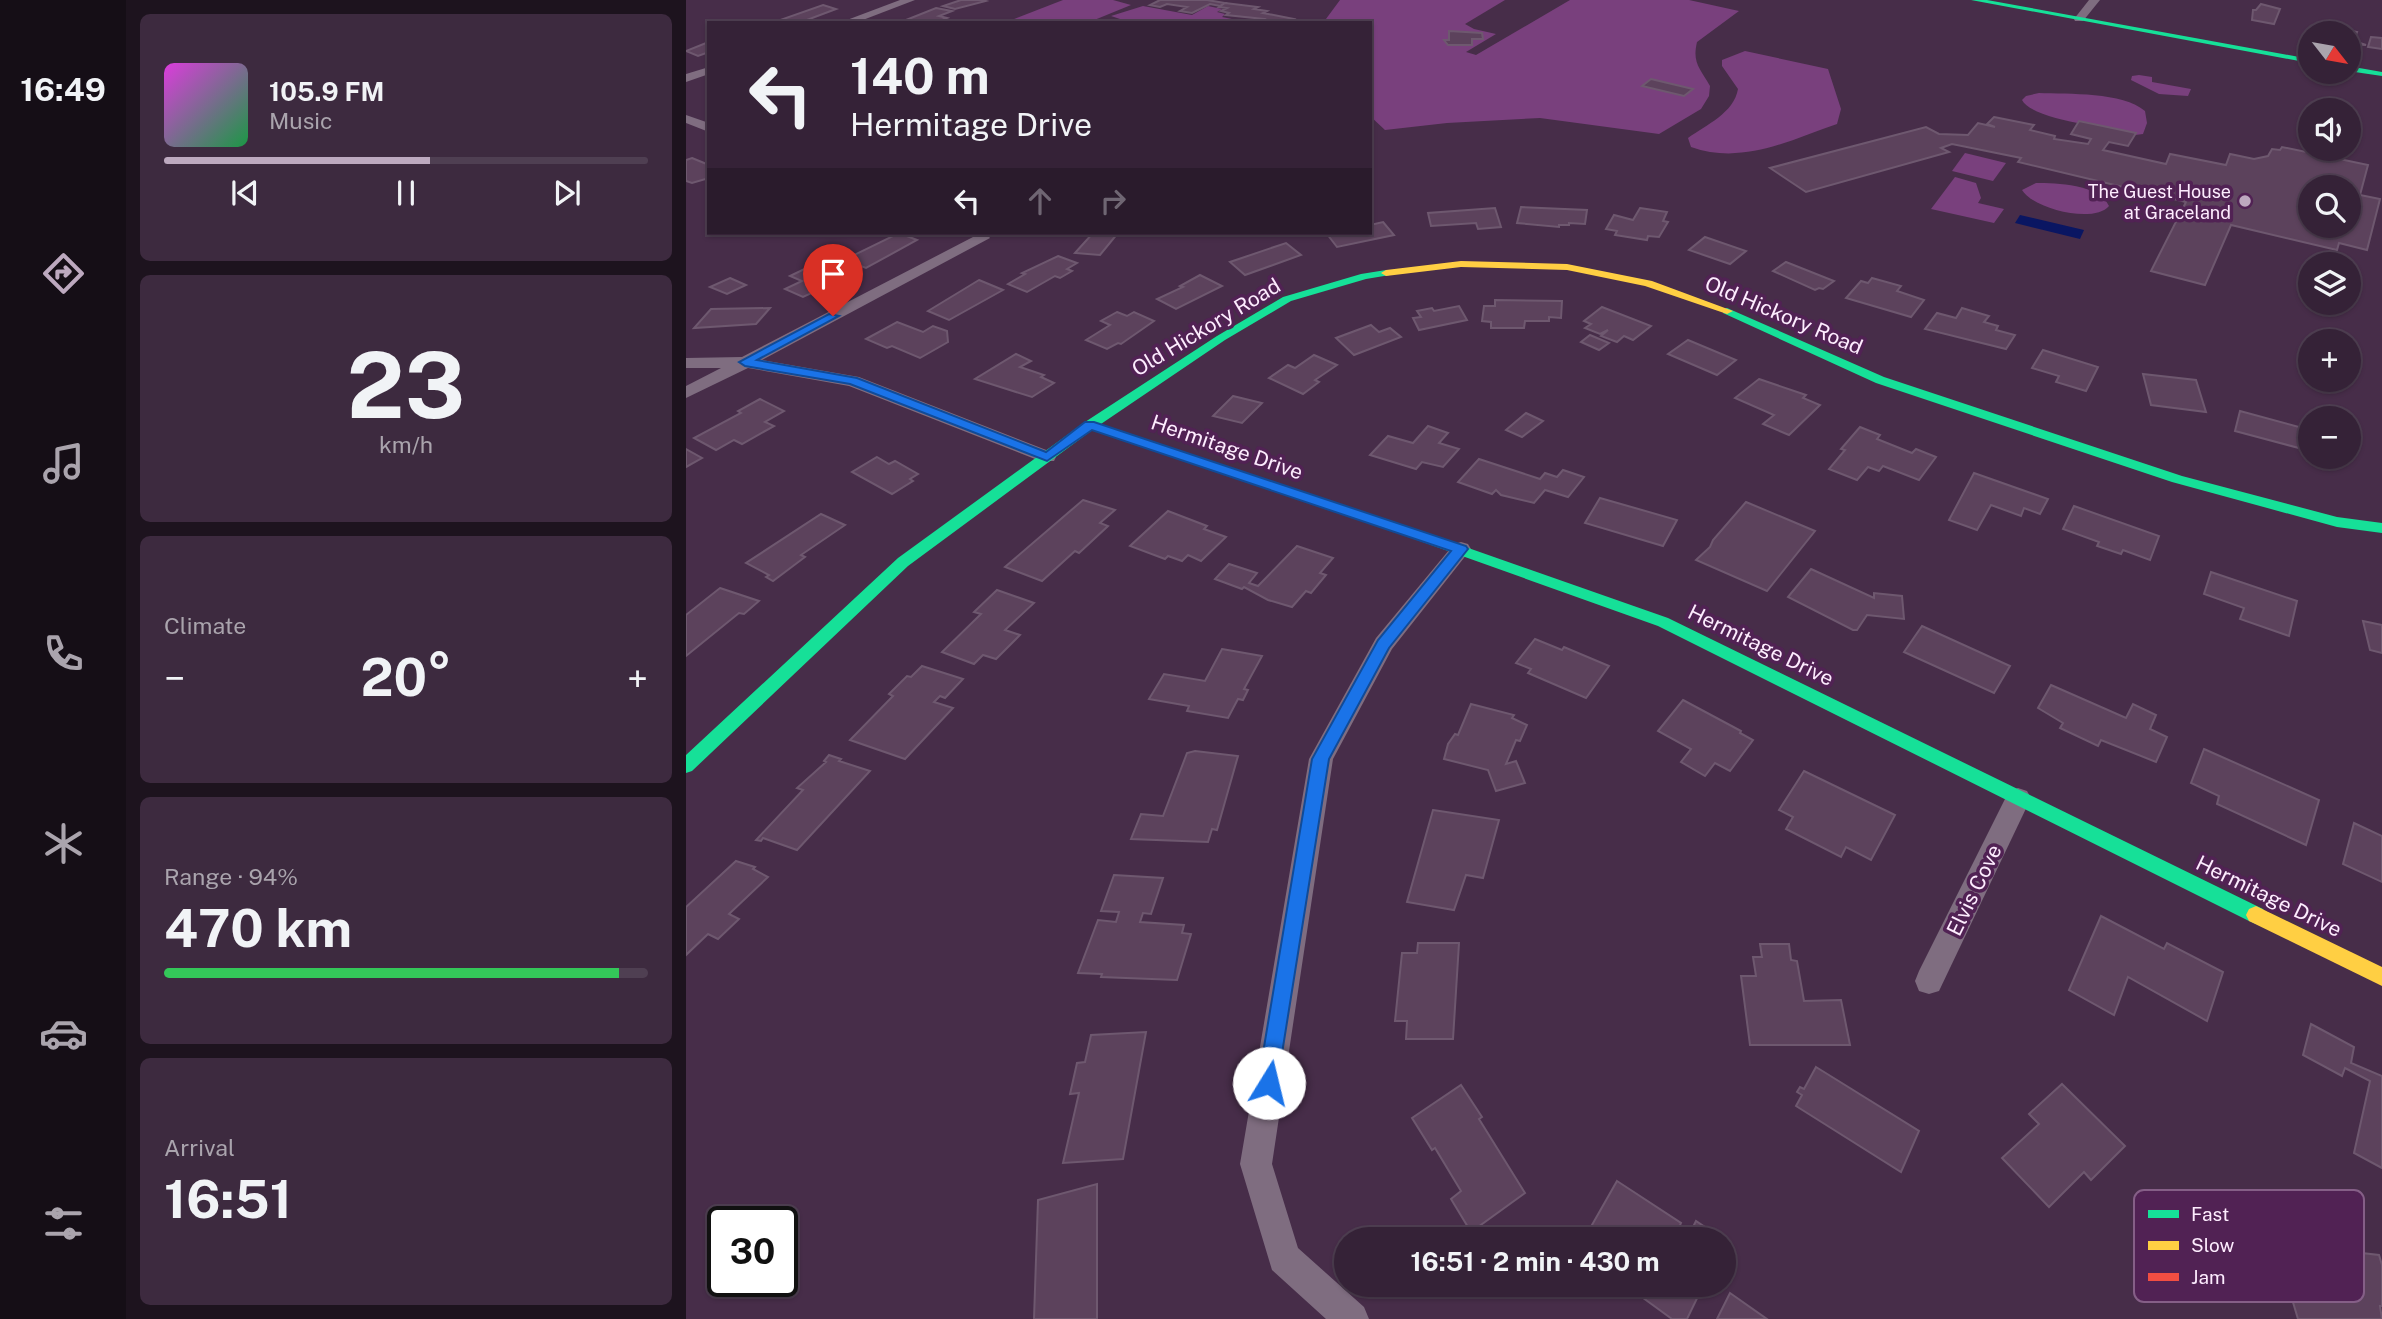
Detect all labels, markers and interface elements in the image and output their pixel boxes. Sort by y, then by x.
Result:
north arrow [2298,21,2361,84]
map controls [2298,21,2361,469]
text: 140 m [850,47,990,105]
icon: left [735,49,826,140]
text: 16:49 [20,71,106,108]
text: 105.9 FM [269,76,384,107]
button: sound [2298,98,2361,161]
text: Hermitage Drive [850,106,1092,143]
text: Music [269,107,333,134]
icon: previous [226,174,264,212]
icon: pause [387,174,425,212]
icon: next [548,174,586,212]
button: search [2298,175,2361,238]
place label: The Guest House at Graceland [2088,181,2231,223]
icon: left [948,182,986,220]
icon: ahead [1021,182,1059,220]
icon: right [1094,182,1132,220]
marker: The Guest House at Graceland [2237,193,2253,209]
pin [803,244,863,316]
icon: directions [39,249,88,298]
button: layers [2298,252,2361,315]
icon: arrive [814,255,852,293]
street label: Old Hickory Road [1701,270,1867,360]
street label: Old Hickory Road [1127,273,1285,381]
button: + [2298,329,2361,392]
text: 23 [347,332,465,438]
button: − [2298,406,2361,469]
street label: Hermitage Drive [1148,409,1306,485]
text: km/h [379,431,433,458]
icon: music [39,439,88,488]
street label: Hermitage Drive [1684,599,1838,691]
text: Climate [164,612,246,639]
icon: phone [39,629,88,678]
text: 20° [360,647,452,708]
text: − [164,656,185,701]
text: + [627,656,648,701]
icon: climate [39,819,88,868]
street label: Elvis Cove [1941,840,2007,940]
street label: Hermitage Drive [2192,850,2346,942]
text: Range · 94% [164,863,298,890]
text: 470 km [164,898,352,959]
icon: car [39,1009,88,1058]
position arrow [1232,1046,1306,1120]
text: Arrival [164,1134,235,1161]
text: 16:51 [164,1169,292,1230]
legend [2134,1190,2364,1302]
icon: filters [39,1199,88,1248]
text: Fast [2191,1203,2229,1225]
speed limit sign: 30 [707,1206,798,1297]
text: Slow [2191,1234,2235,1256]
text: 16:51 · 2 min · 430 m [1410,1246,1660,1277]
text: Jam [2191,1266,2225,1288]

